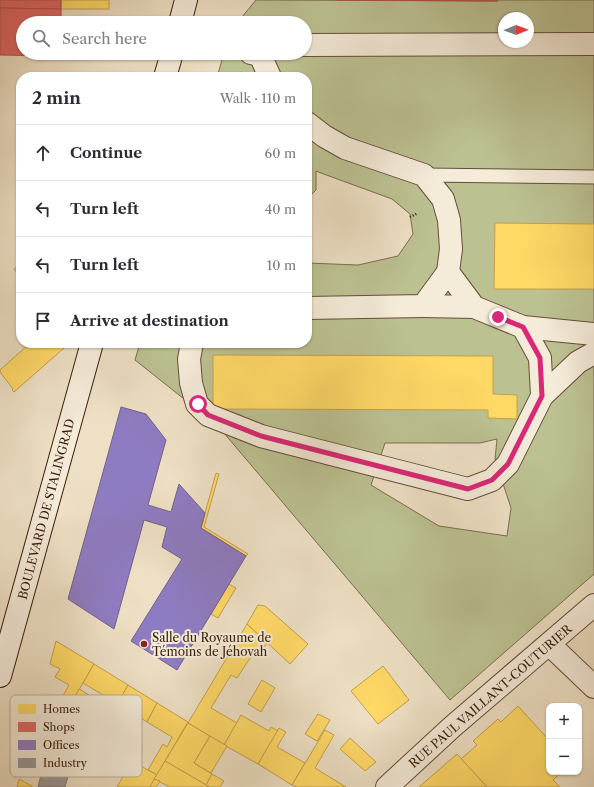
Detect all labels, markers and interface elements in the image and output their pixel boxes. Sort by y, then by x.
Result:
north arrow [498,12,534,48]
search box [16,16,312,60]
icon: search [30,27,52,49]
text: Search here [62,29,147,48]
text: 2 min [32,88,81,108]
text: Walk · 110 m [220,90,296,106]
icon: ahead [32,142,54,164]
text: Continue [70,143,142,162]
text: 60 m [265,145,296,161]
icon: left [32,198,54,220]
text: Turn left [70,199,139,218]
text: 40 m [265,201,296,217]
icon: left [32,254,54,276]
text: Turn left [70,255,139,274]
text: 10 m [267,257,296,273]
route end [489,308,507,326]
icon: arrive [32,310,54,332]
text: Arrive at destination [70,311,229,330]
route start [189,395,207,413]
street label: BOULEVARD DE STALINGRAD [15,417,77,601]
street label: RUE PAUL VAILLANT-COUTURIER [406,620,575,771]
place label: Salle du Royaume de Témoins de Jéhovah [152,630,272,659]
marker: Salle du Royaume de Témoins de Jéhovah [139,639,149,649]
legend [10,695,142,777]
text: Homes [43,702,80,716]
map controls [546,703,582,775]
button: + [546,703,582,739]
text: Shops [43,720,75,734]
text: Offices [43,738,80,752]
button: − [546,739,582,775]
text: Industry [43,756,88,770]

